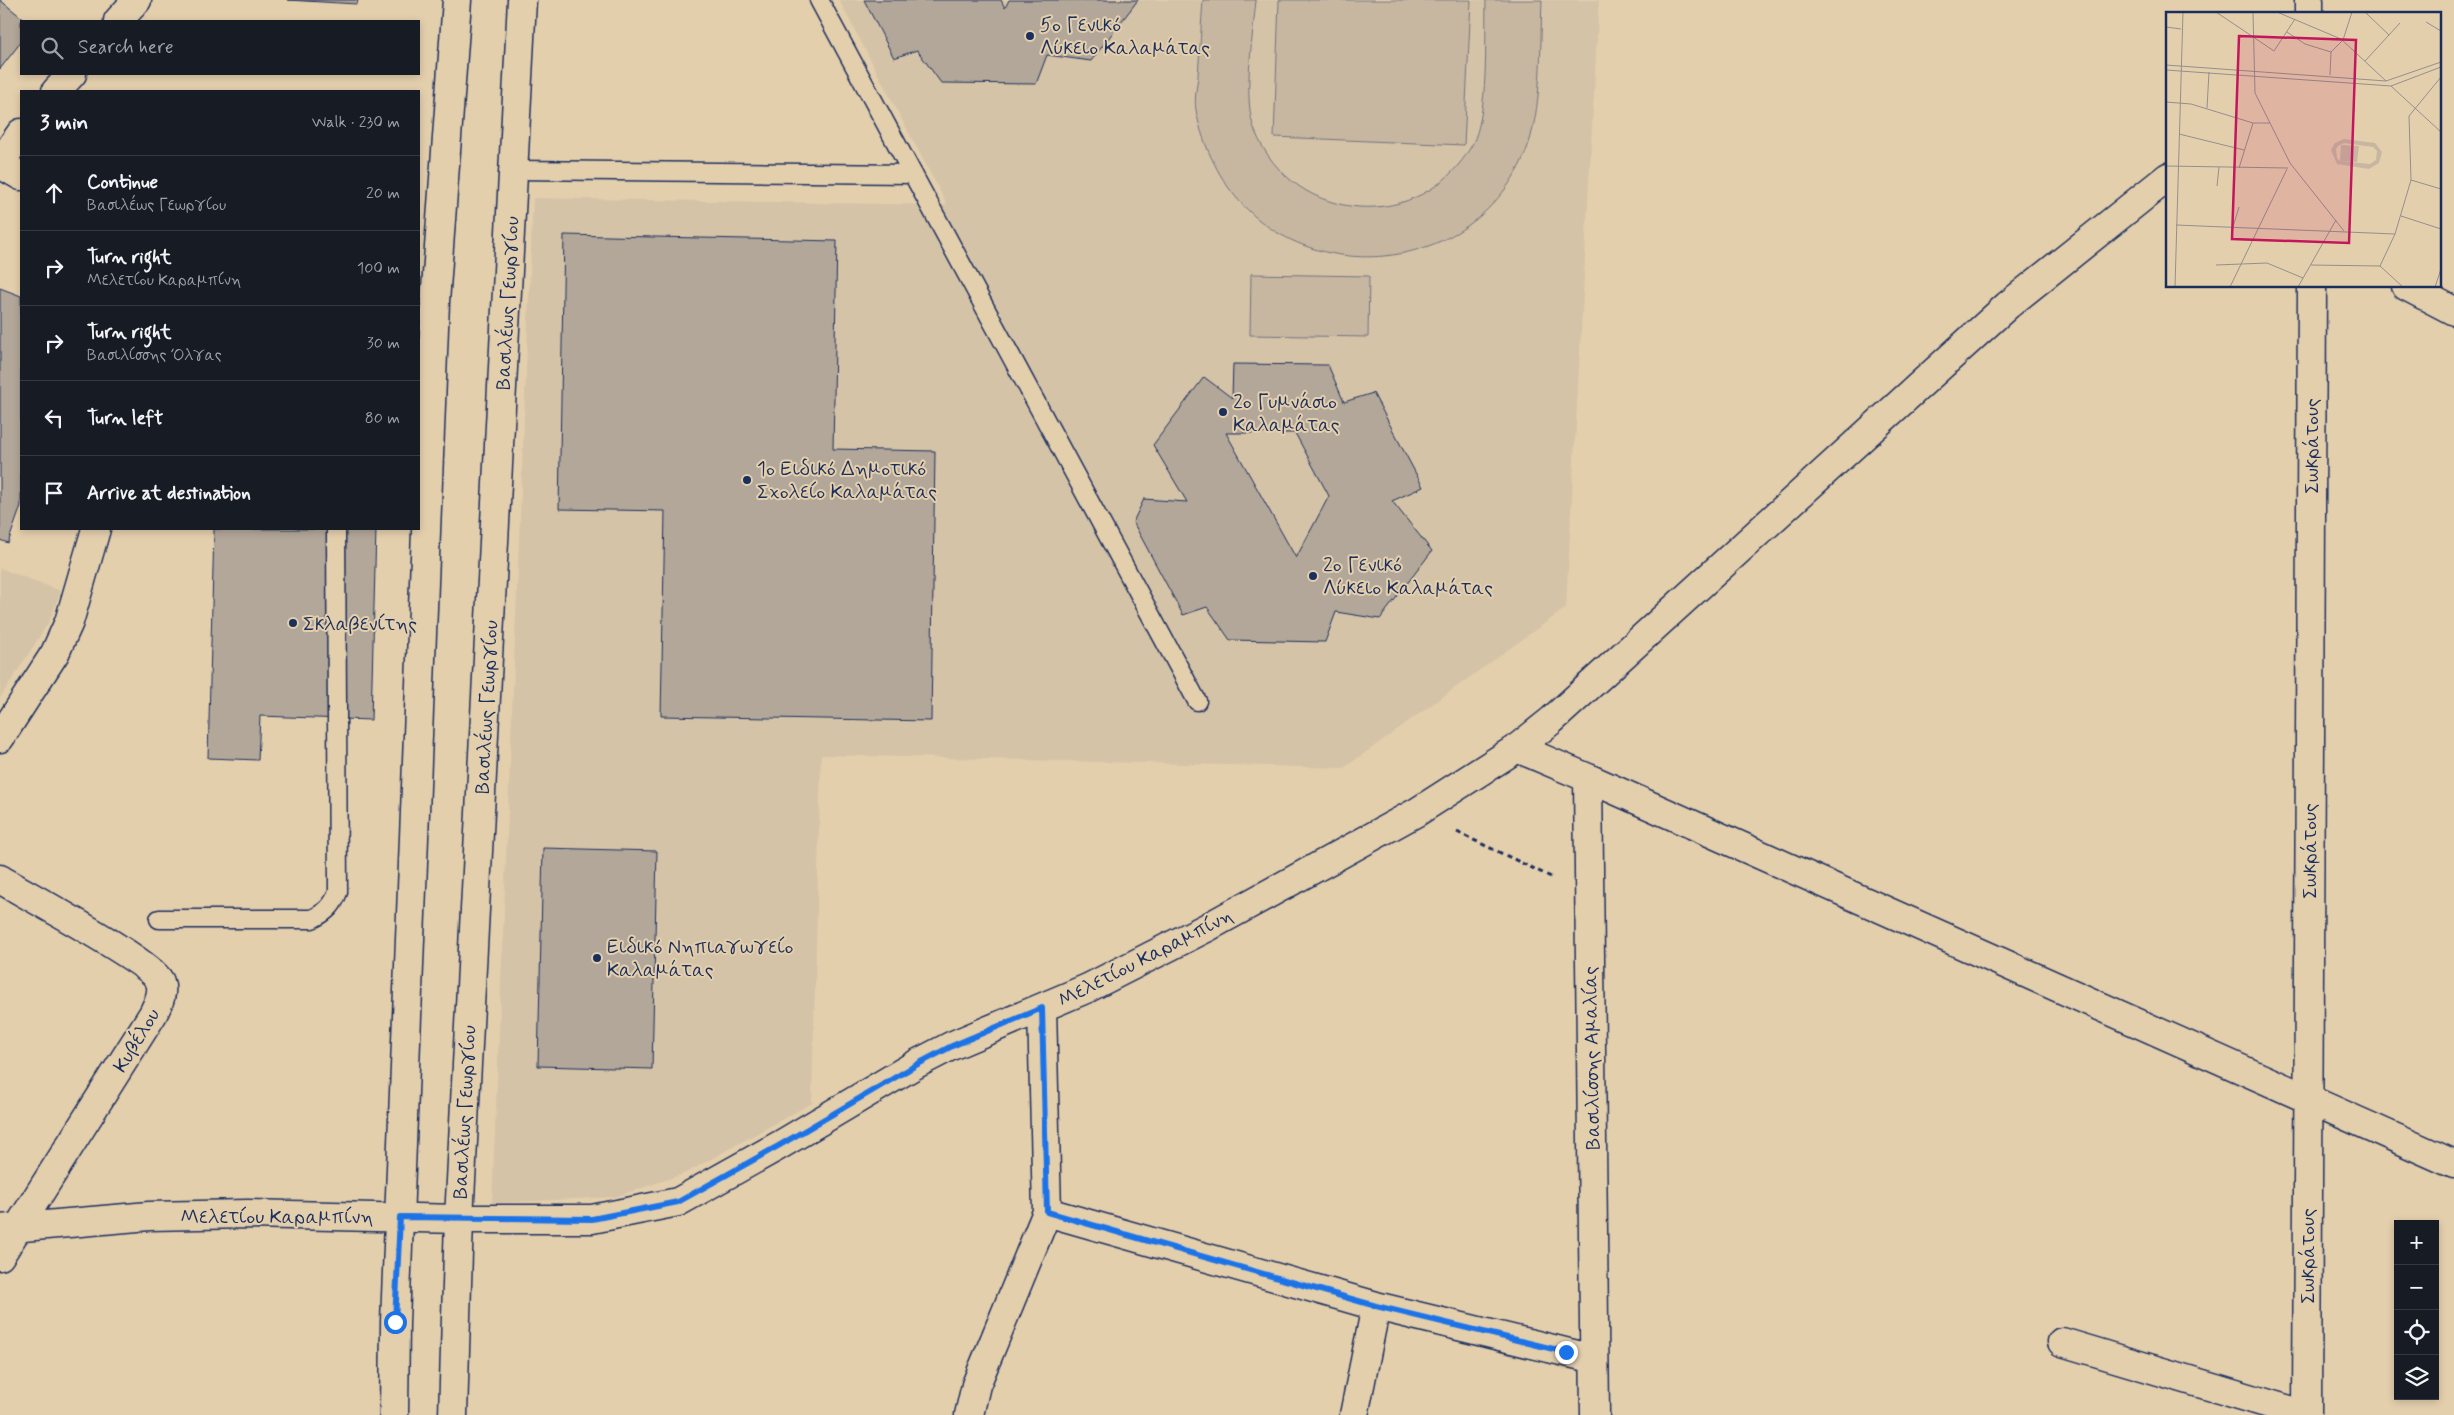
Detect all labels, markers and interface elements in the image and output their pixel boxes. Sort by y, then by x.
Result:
place label: 5ο Γενικό Λύκειο Καλαμάτας [1040,12,1210,62]
inset map [2166,12,2442,288]
search box [20,20,420,75]
marker: 5ο Γενικό Λύκειο Καλαμάτας [1024,30,1036,42]
icon: search [38,34,66,62]
text: Search here [78,35,174,60]
text: 3 min [40,109,88,137]
text: Walk · 230 m [312,112,400,133]
text: Continue [87,170,158,195]
icon: ahead [40,179,68,207]
text: 20 m [366,183,400,204]
text: Βασιλέως Γεωργίου [87,195,226,216]
street label: Βασιλέως Γεωργίου [490,215,527,391]
text: Turn right [87,245,171,270]
icon: right [40,254,68,282]
text: 100 m [357,258,400,279]
text: Μελετίου Καραμπίνη [87,270,241,291]
text: Turn right [87,320,171,345]
icon: right [40,329,68,357]
text: 30 m [367,333,400,354]
text: Βασιλίσσης Όλγας [87,345,222,366]
place label: 2ο Γυμνάσιο Καλαμάτας [1233,389,1340,439]
street label: Σωκράτους [2299,398,2326,494]
icon: left [40,404,68,432]
text: Turn left [87,406,163,431]
marker: 2ο Γυμνάσιο Καλαμάτας [1217,406,1229,418]
text: 80 m [365,408,400,429]
place label: 1ο Ειδικό Δημοτικό Σχολείο Καλαμάτας [757,456,937,506]
marker: 1ο Ειδικό Δημοτικό Σχολείο Καλαμάτας [741,474,753,486]
icon: arrive [40,479,68,507]
text: Arrive at destination [87,481,251,506]
place label: 2ο Γενικό Λύκειο Καλαμάτας [1323,552,1493,602]
marker: 2ο Γενικό Λύκειο Καλαμάτας [1307,570,1319,582]
place label: Σκλαβενίτης [303,611,417,638]
marker: Σκλαβενίτης [287,617,299,629]
street label: Βασιλέως Γεωργίου [469,619,506,795]
street label: Σωκράτους [2297,803,2324,899]
street label: Μελετίου Καραμπίνη [1054,903,1238,1014]
place label: Ειδικό Νηπιαγωγείο Καλαμάτας [607,934,793,984]
marker: Ειδικό Νηπιαγωγείο Καλαμάτας [591,952,603,964]
street label: Βασιλίσσης Αμαλίας [1577,966,1608,1150]
street label: Κυβέλου [108,1004,167,1078]
street label: Βασιλέως Γεωργίου [447,1024,484,1200]
street label: Μελετίου Καραμπίνη [181,1204,373,1231]
street label: Σωκράτους [2295,1208,2322,1304]
map controls [2394,1220,2439,1400]
button: + [2394,1220,2439,1265]
button: − [2394,1265,2439,1310]
button: locate [2394,1310,2439,1355]
route start [384,1311,407,1334]
route end [1555,1341,1578,1364]
button: layers [2394,1355,2439,1400]

